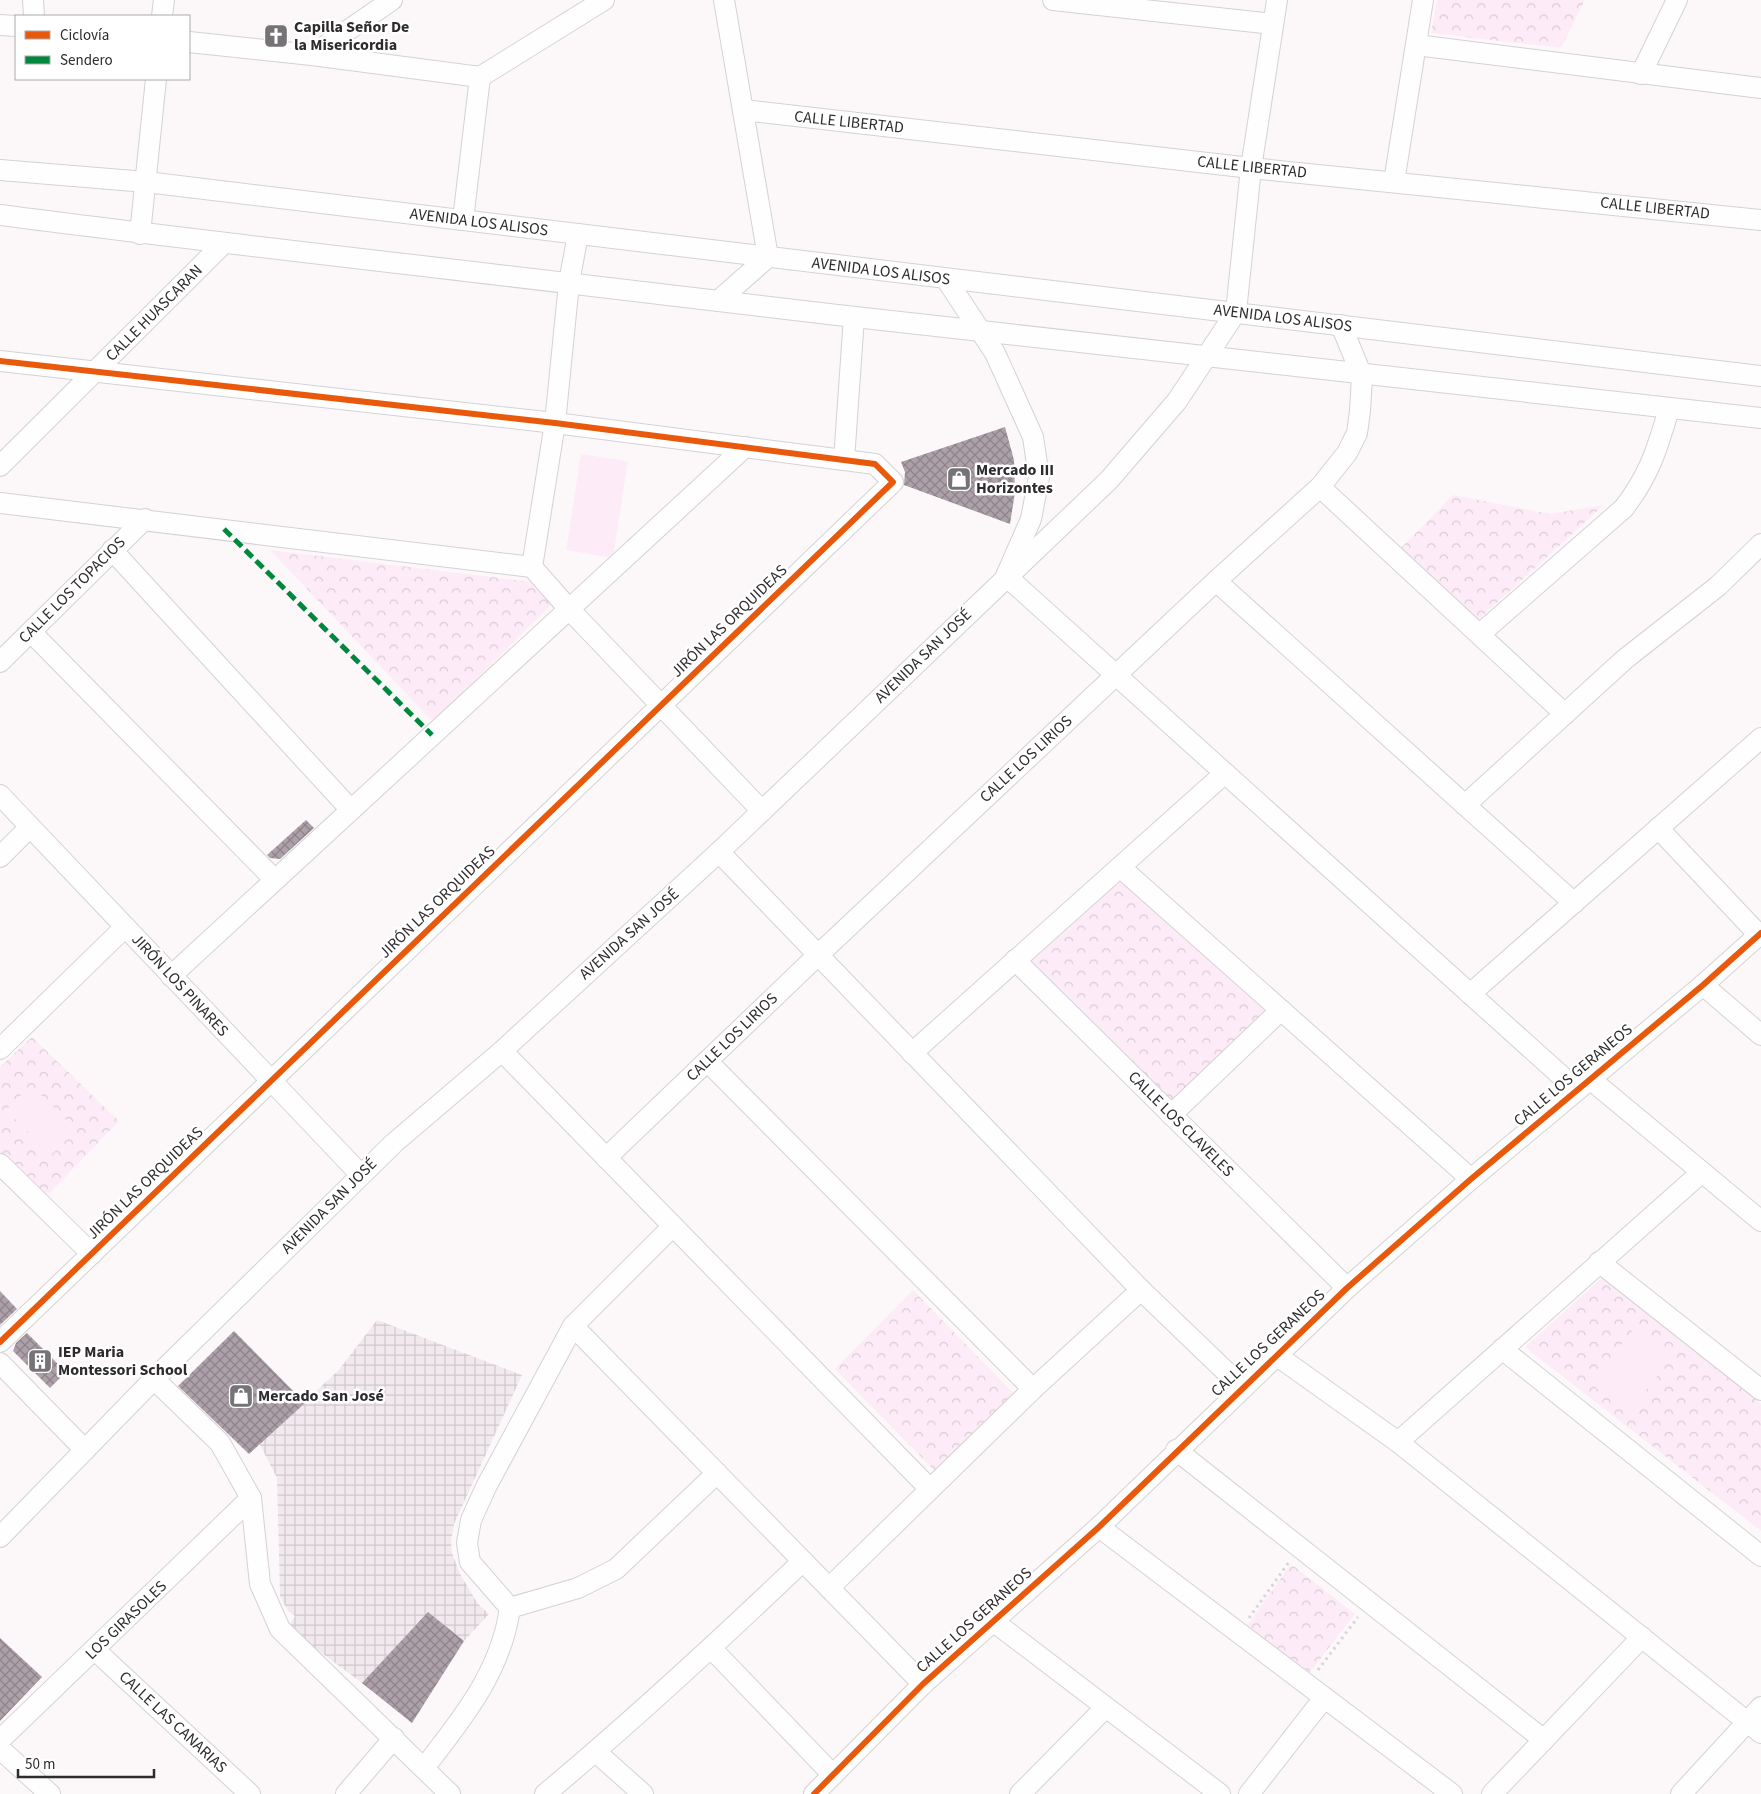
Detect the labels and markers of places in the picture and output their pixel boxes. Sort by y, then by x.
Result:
place label: Capilla Señor De la Misericordia [294,16,409,56]
church icon: Capilla Señor De la Misericordia [263,23,289,49]
place label: Mercado III Horizontes [976,459,1054,499]
shop icon: Mercado III Horizontes [946,466,972,492]
place label: IEP Maria Montessori School [58,1341,188,1381]
building icon: IEP Maria Montessori School [27,1348,53,1374]
shop icon: Mercado San José [228,1383,254,1409]
place label: Mercado San José [258,1385,384,1407]

